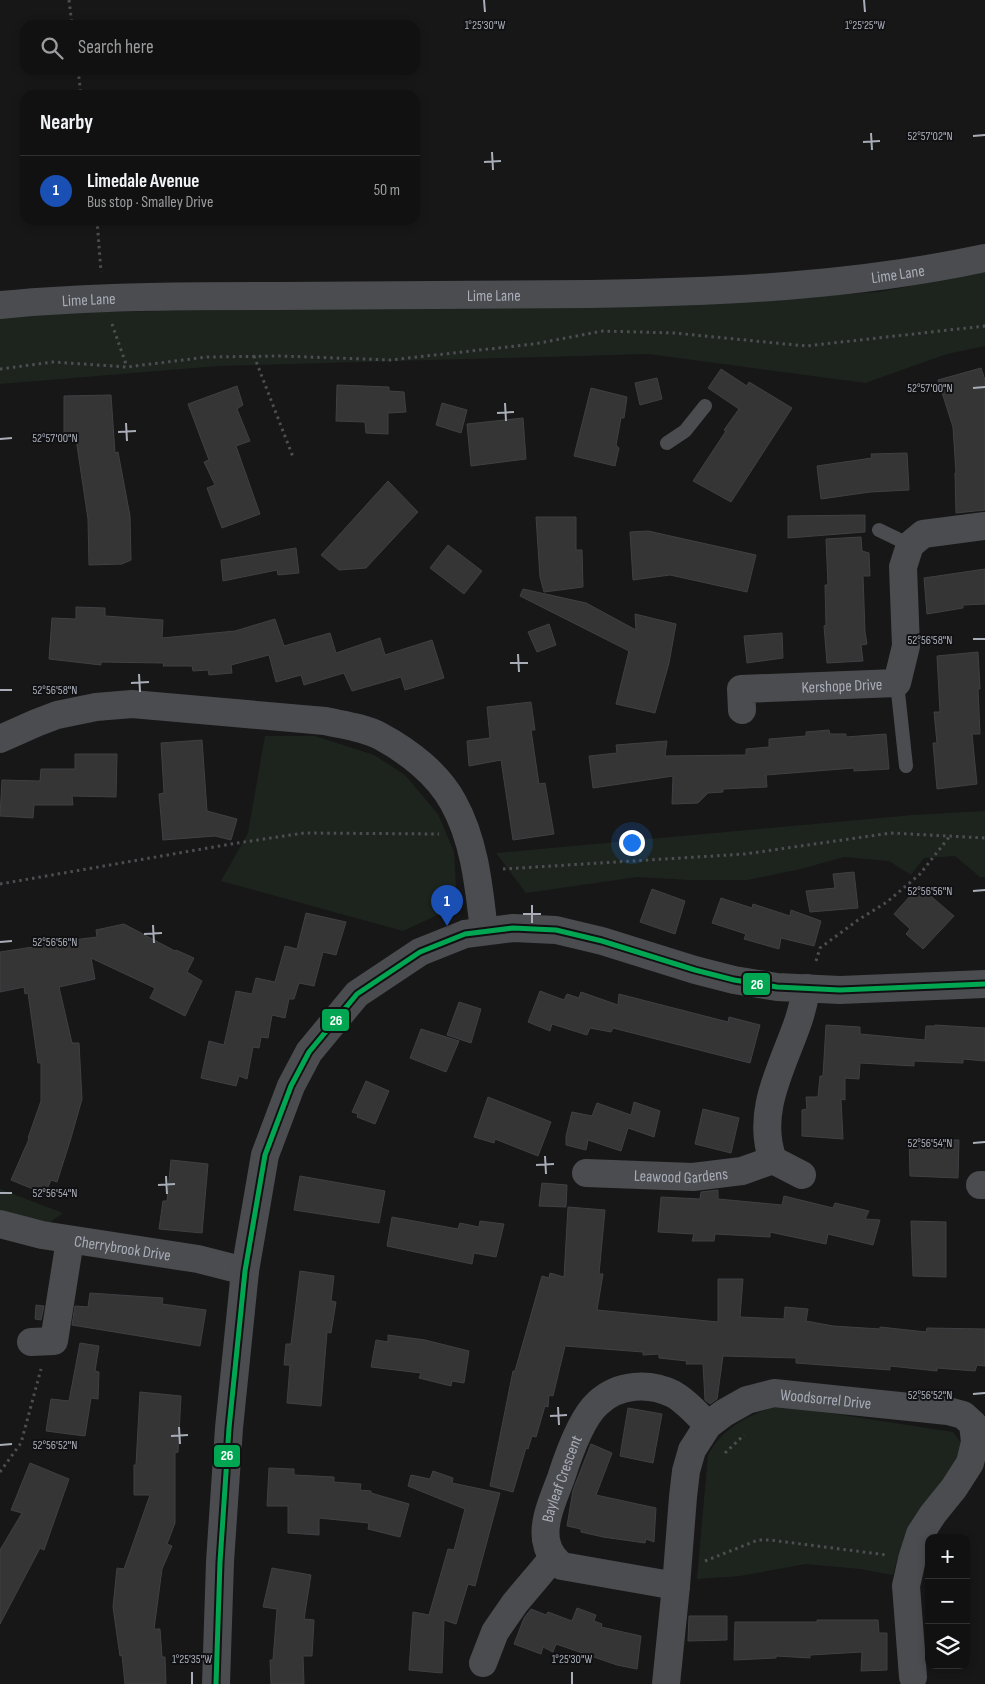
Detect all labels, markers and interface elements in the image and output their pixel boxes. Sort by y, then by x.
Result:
text: 1°25'30"W [465,18,505,33]
text: 1°25'25"W [845,18,885,33]
search box [20,20,420,75]
icon: search [38,34,66,62]
text: Search here [78,36,154,59]
text: Nearby [40,110,93,135]
text: 52°57'02"N [907,129,953,144]
text: Limedale Avenue [87,170,199,193]
text: 1 [53,181,59,200]
text: 50 m [374,181,400,200]
text: Bus stop · Smalley Drive [87,193,213,212]
street label: Lime Lane [870,262,926,288]
street label: Lime Lane [467,287,521,306]
street label: Lime Lane [62,290,116,311]
text: 52°57'00"N [907,381,953,396]
text: 52°57'00"N [32,431,78,446]
text: 52°56'58"N [908,633,952,648]
street label: Kershope Drive [801,676,883,698]
text: 52°56'58"N [33,683,77,698]
your location [619,830,645,856]
text: 52°56'56"N [908,884,952,899]
pin: 1 [431,885,463,926]
text: 52°56'56"N [33,935,77,950]
line badge: 26 [742,972,771,996]
text: 26 [751,976,764,993]
line badge: 26 [321,1008,350,1032]
text: 26 [330,1012,343,1029]
text: 52°56'54"N [908,1136,952,1151]
street label: Leawood Gardens [634,1165,729,1188]
text: 52°56'54"N [33,1186,77,1201]
street label: Cherrybrook Drive [73,1232,172,1266]
street label: Woodsorrel Drive [779,1386,872,1414]
text: 52°56'52"N [908,1388,952,1403]
street label: Bayleaf Crescent [539,1432,587,1524]
text: 52°56'52"N [33,1438,77,1453]
line badge: 26 [213,1444,241,1468]
text: 26 [221,1447,234,1464]
map controls [925,1534,970,1669]
button: + [925,1534,970,1579]
button: − [925,1579,970,1624]
button: layers [925,1624,970,1669]
text: 1°25'35"W [172,1652,212,1667]
text: 1°25'30"W [552,1652,592,1667]

